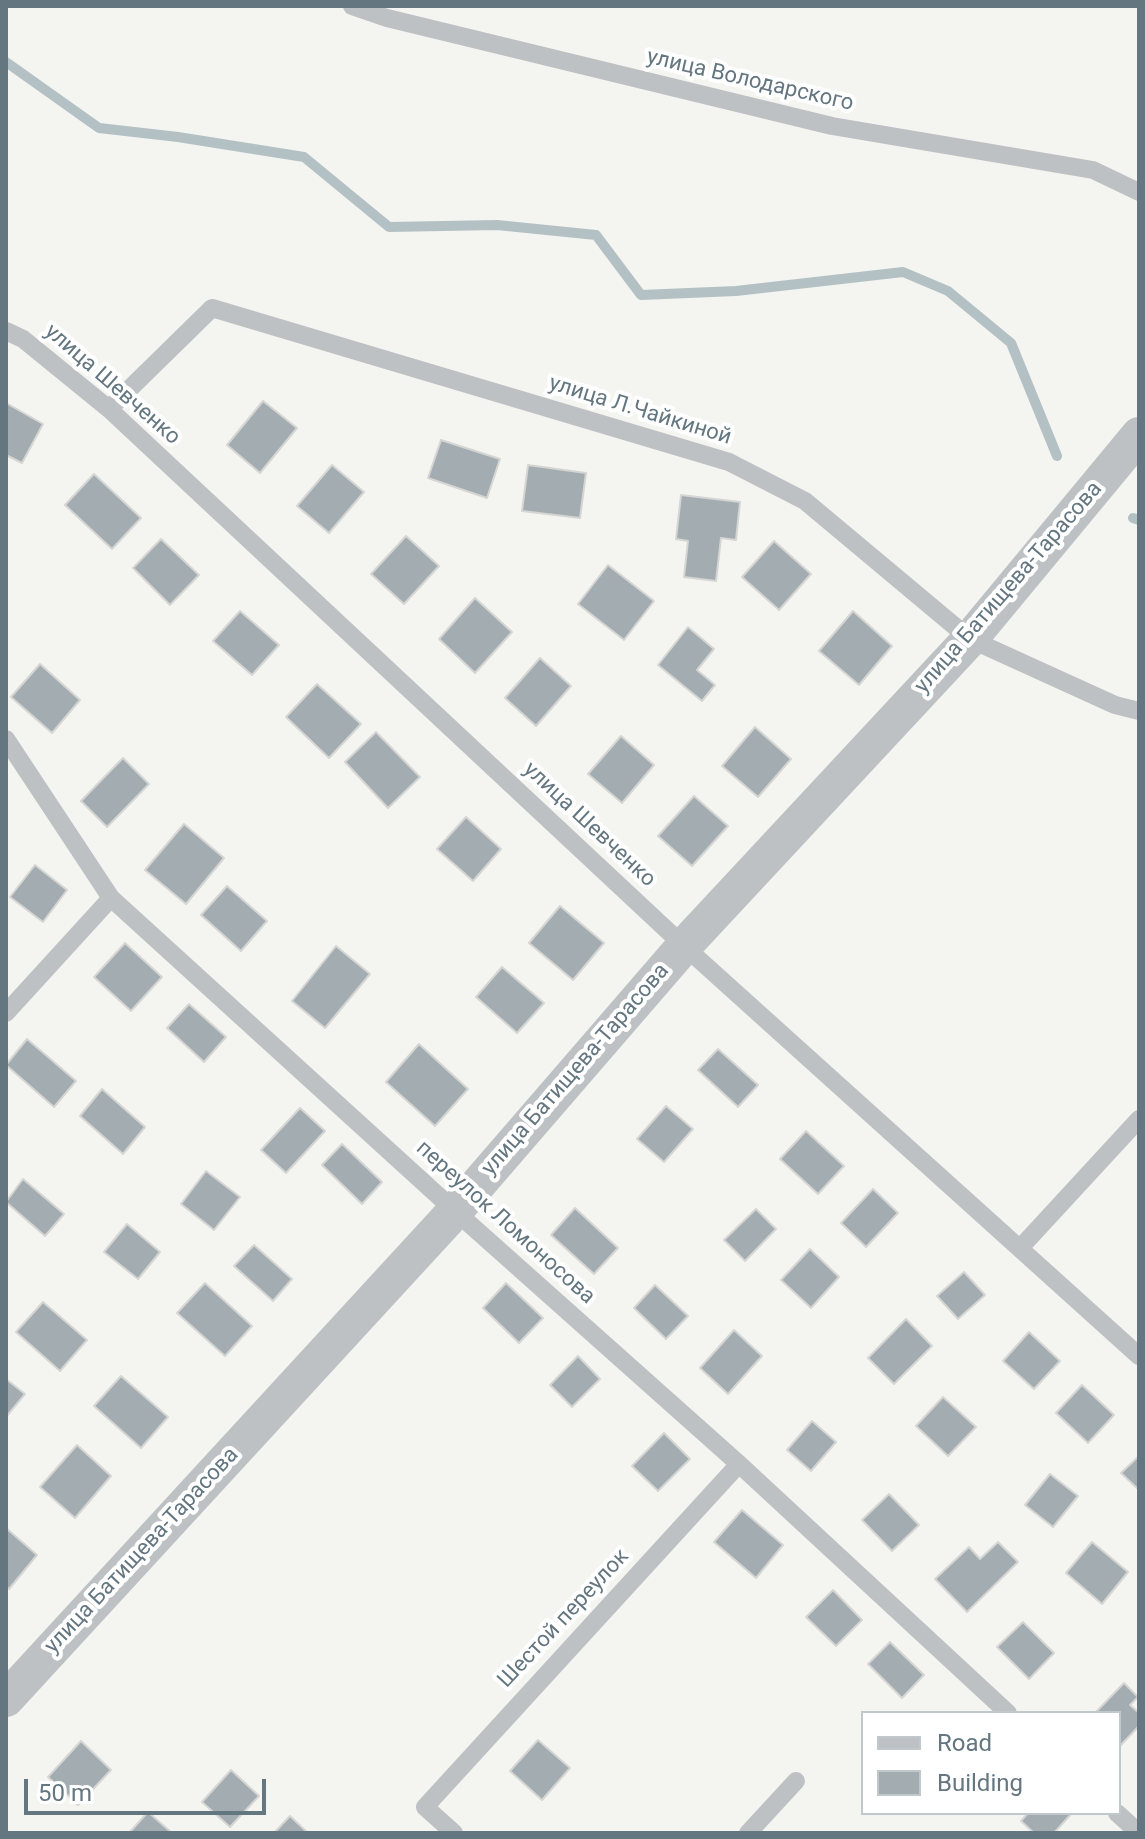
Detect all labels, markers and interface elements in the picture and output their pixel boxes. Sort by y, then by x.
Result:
street label: улица Володарского [644,44,856,118]
street label: улица Шевченко [39,319,185,451]
street label: улица Л.Чайкиной [546,371,734,451]
street label: улица Батищева-Тарасова [910,477,1108,699]
street label: улица Шевченко [517,757,661,893]
street label: улица Батищева-Тарасова [477,959,675,1181]
street label: переулок Ломоносова [410,1136,600,1310]
street label: улица Батищева-Тарасова [40,1442,244,1660]
street label: Шестой переулок [493,1544,635,1694]
legend [861,1711,1121,1815]
text: Road [937,1729,992,1757]
scale bar [28,1763,270,1813]
text: Building [937,1769,1023,1797]
text: 50 m [38,1779,92,1807]

